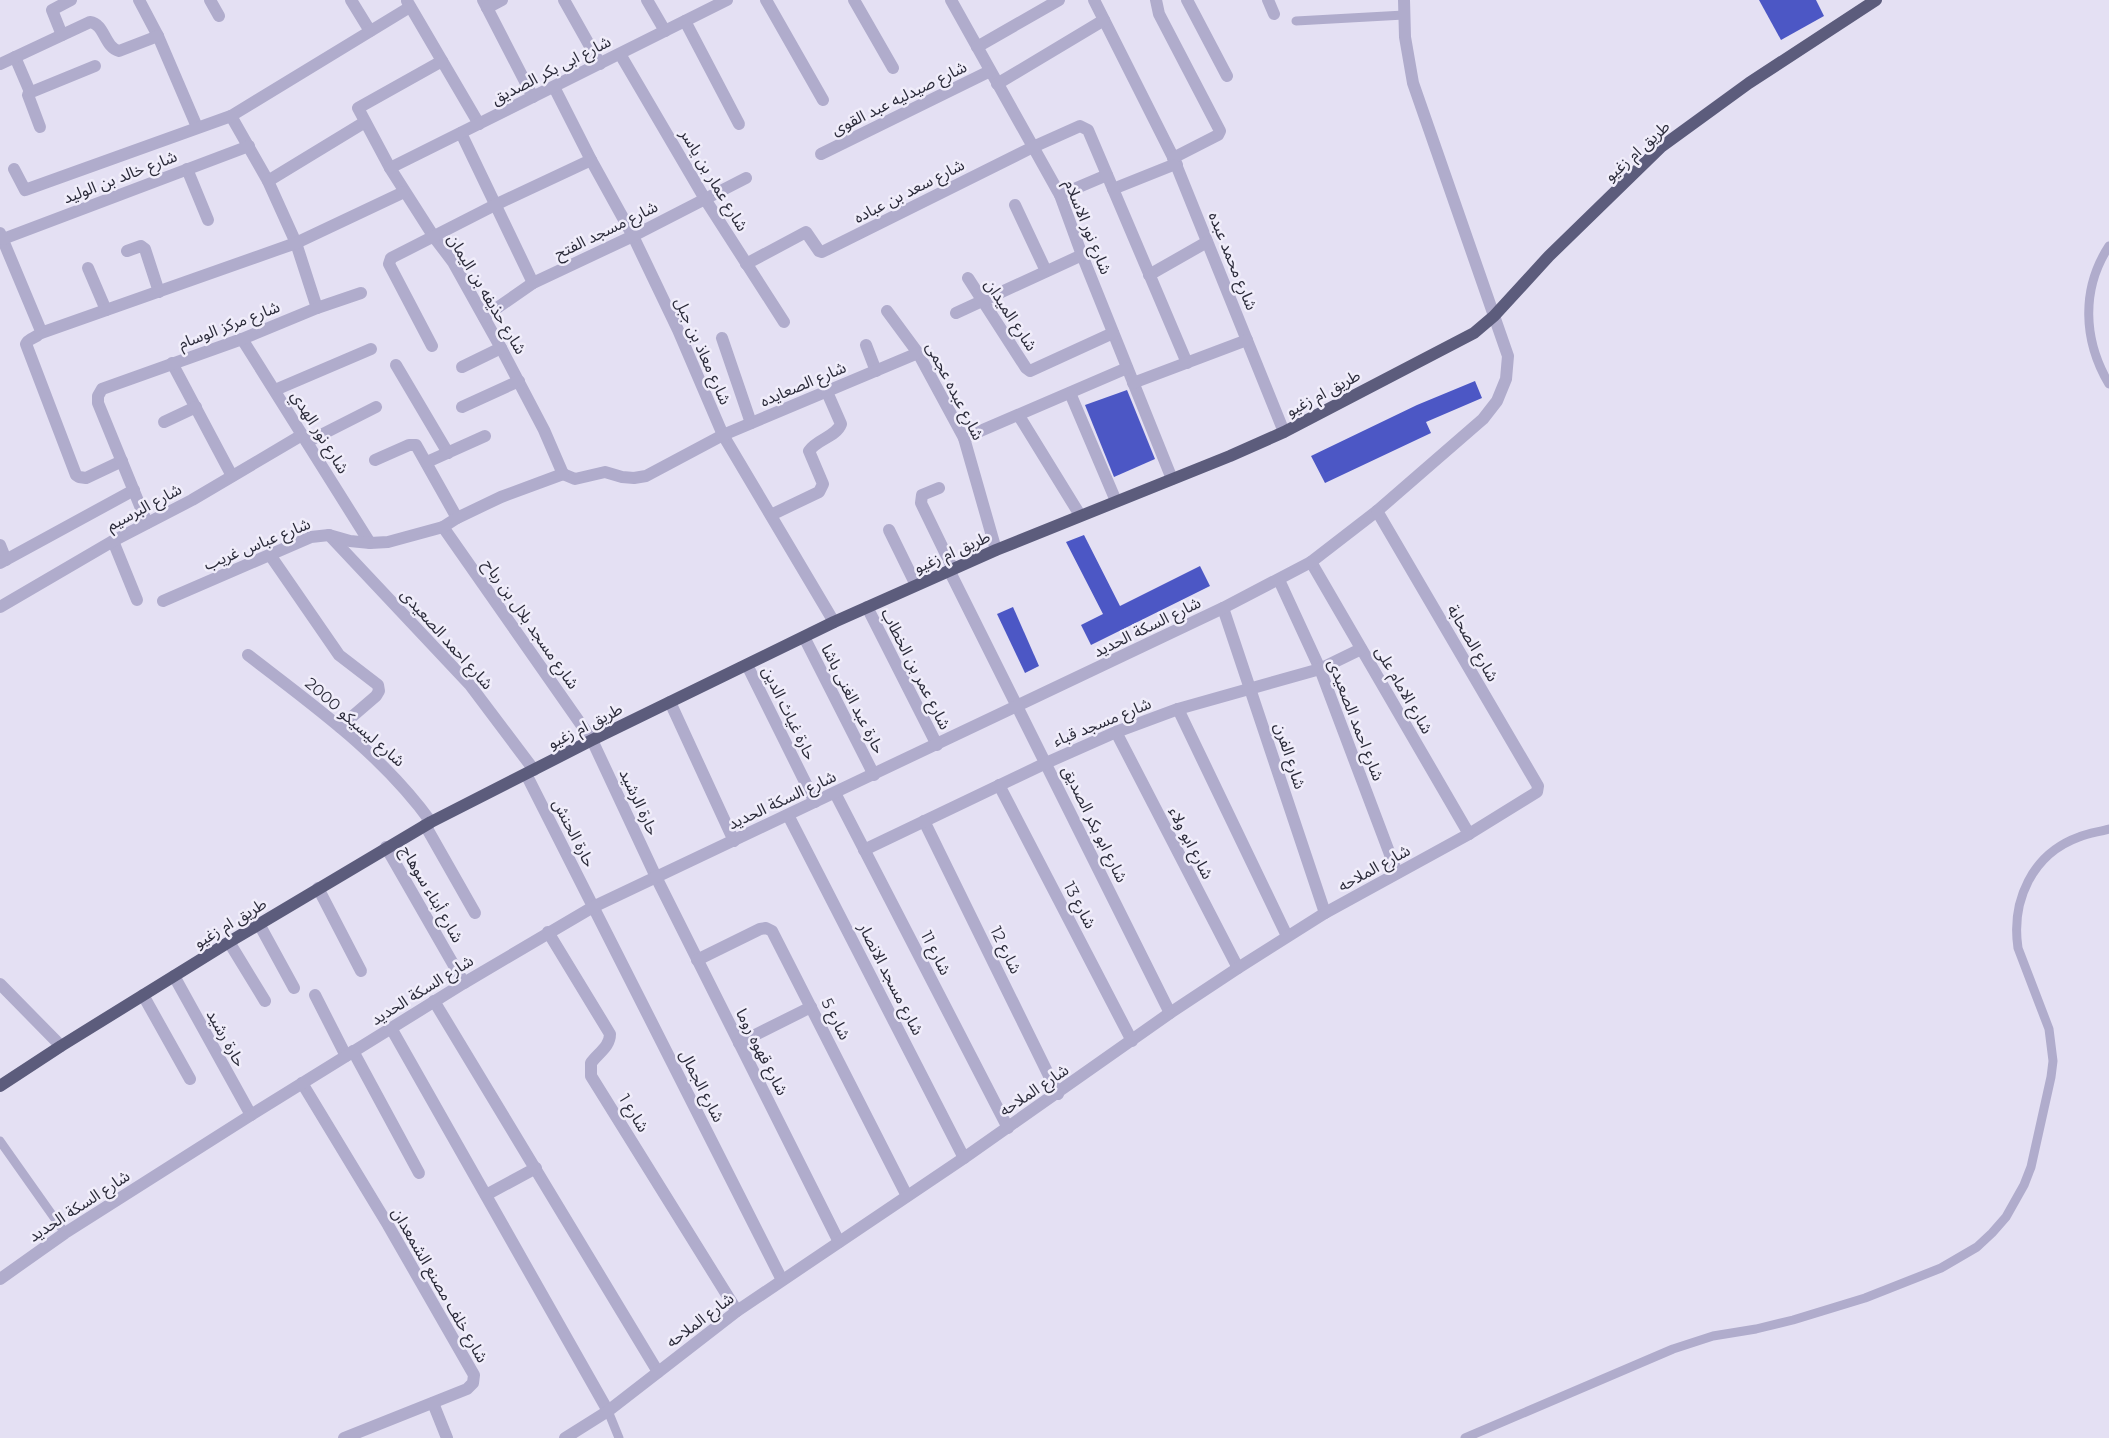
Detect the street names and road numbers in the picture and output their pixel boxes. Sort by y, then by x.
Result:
street label: شارع ابى بكر الصديق [488,32,615,111]
street label: شارع صيدليه عبد القوى [828,57,971,142]
street label: طريق ام زغيو [1600,117,1676,188]
street label: شارع عمار بن ياسر [673,125,752,236]
street label: شارع خالد بن الوليد [60,147,181,210]
street label: شارع سعد بن عباده [851,155,969,230]
street label: شارع نور الاسلام [1058,177,1116,278]
street label: شارع مسجد الفتح [551,197,662,266]
street label: شارع محمد عبده [1202,209,1261,314]
street label: شارع حذيفه بن اليمان [441,230,530,359]
street label: شارع الميدان [978,276,1041,356]
street label: شارع معاذ بن جبل [668,294,735,409]
street label: شارع مركز الوسام [176,297,283,356]
street label: شارع عبده عجمى [919,339,988,445]
street label: شارع الصعايده [757,357,850,413]
street label: طريق ام زغيو [1283,365,1365,423]
street label: شارع نور الهدي [284,387,353,479]
street label: شارع البرسيم [103,479,186,537]
street label: شارع عباس غريب [201,514,314,577]
street label: طريق ام زغيو [911,527,994,580]
street label: شارع مسجد بلال بن رباح [477,555,583,694]
street label: شارع احمد الصعيدى [395,585,497,695]
street label: شارع السكة الحديد [1090,593,1205,664]
street label: شارع الصحابة [1441,601,1503,686]
street label: شارع عمر بن الخطاب [875,605,955,734]
street label: حارة عبد الغنى باشا [817,641,889,757]
street label: شارع الامام على [1369,643,1437,739]
street label: شارع احمد الصعيدى [1321,657,1388,785]
street label: حارة غياث الدين [758,663,820,763]
street label: شارع ليسيكو 2000 [299,674,409,773]
street label: شارع مسجد قباء [1050,694,1155,753]
street label: طريق ام زغيو [544,699,627,756]
street label: شارع الفرن [1268,720,1310,792]
street label: شارع ابو بكر الصديق [1056,763,1132,887]
street label: حارة الرشيد [615,766,663,838]
street label: شارع السكة الحديد [725,767,840,836]
street label: حارة الحنش [549,796,599,870]
street label: شارع ابو ولاء [1162,804,1217,884]
street label: شارع الملاحه [1335,840,1415,898]
street label: شارع أبناء سوهاج [394,842,467,947]
street label: شارع 13 [1057,878,1100,933]
street label: طريق ام زغيو [190,894,271,955]
street label: شارع مسجد الانصار [851,919,927,1040]
street label: شارع 12 [984,923,1026,978]
street label: شارع 11 [914,928,955,980]
street label: شارع السكة الحديد [367,951,478,1032]
street label: شارع 5 [815,995,855,1044]
street label: شارع قهوه روما [729,1005,792,1100]
street label: حارة رشيد [203,1006,249,1070]
street label: شارع الجمال [673,1047,728,1127]
street label: شارع الملاحه [996,1060,1074,1123]
street label: شارع 1 [612,1091,653,1137]
street label: شارع السكة الحديد [25,1166,135,1248]
street label: شارع خلف مصنع الشمعدان [385,1204,492,1367]
street label: شارع الملاحه [663,1289,739,1354]

